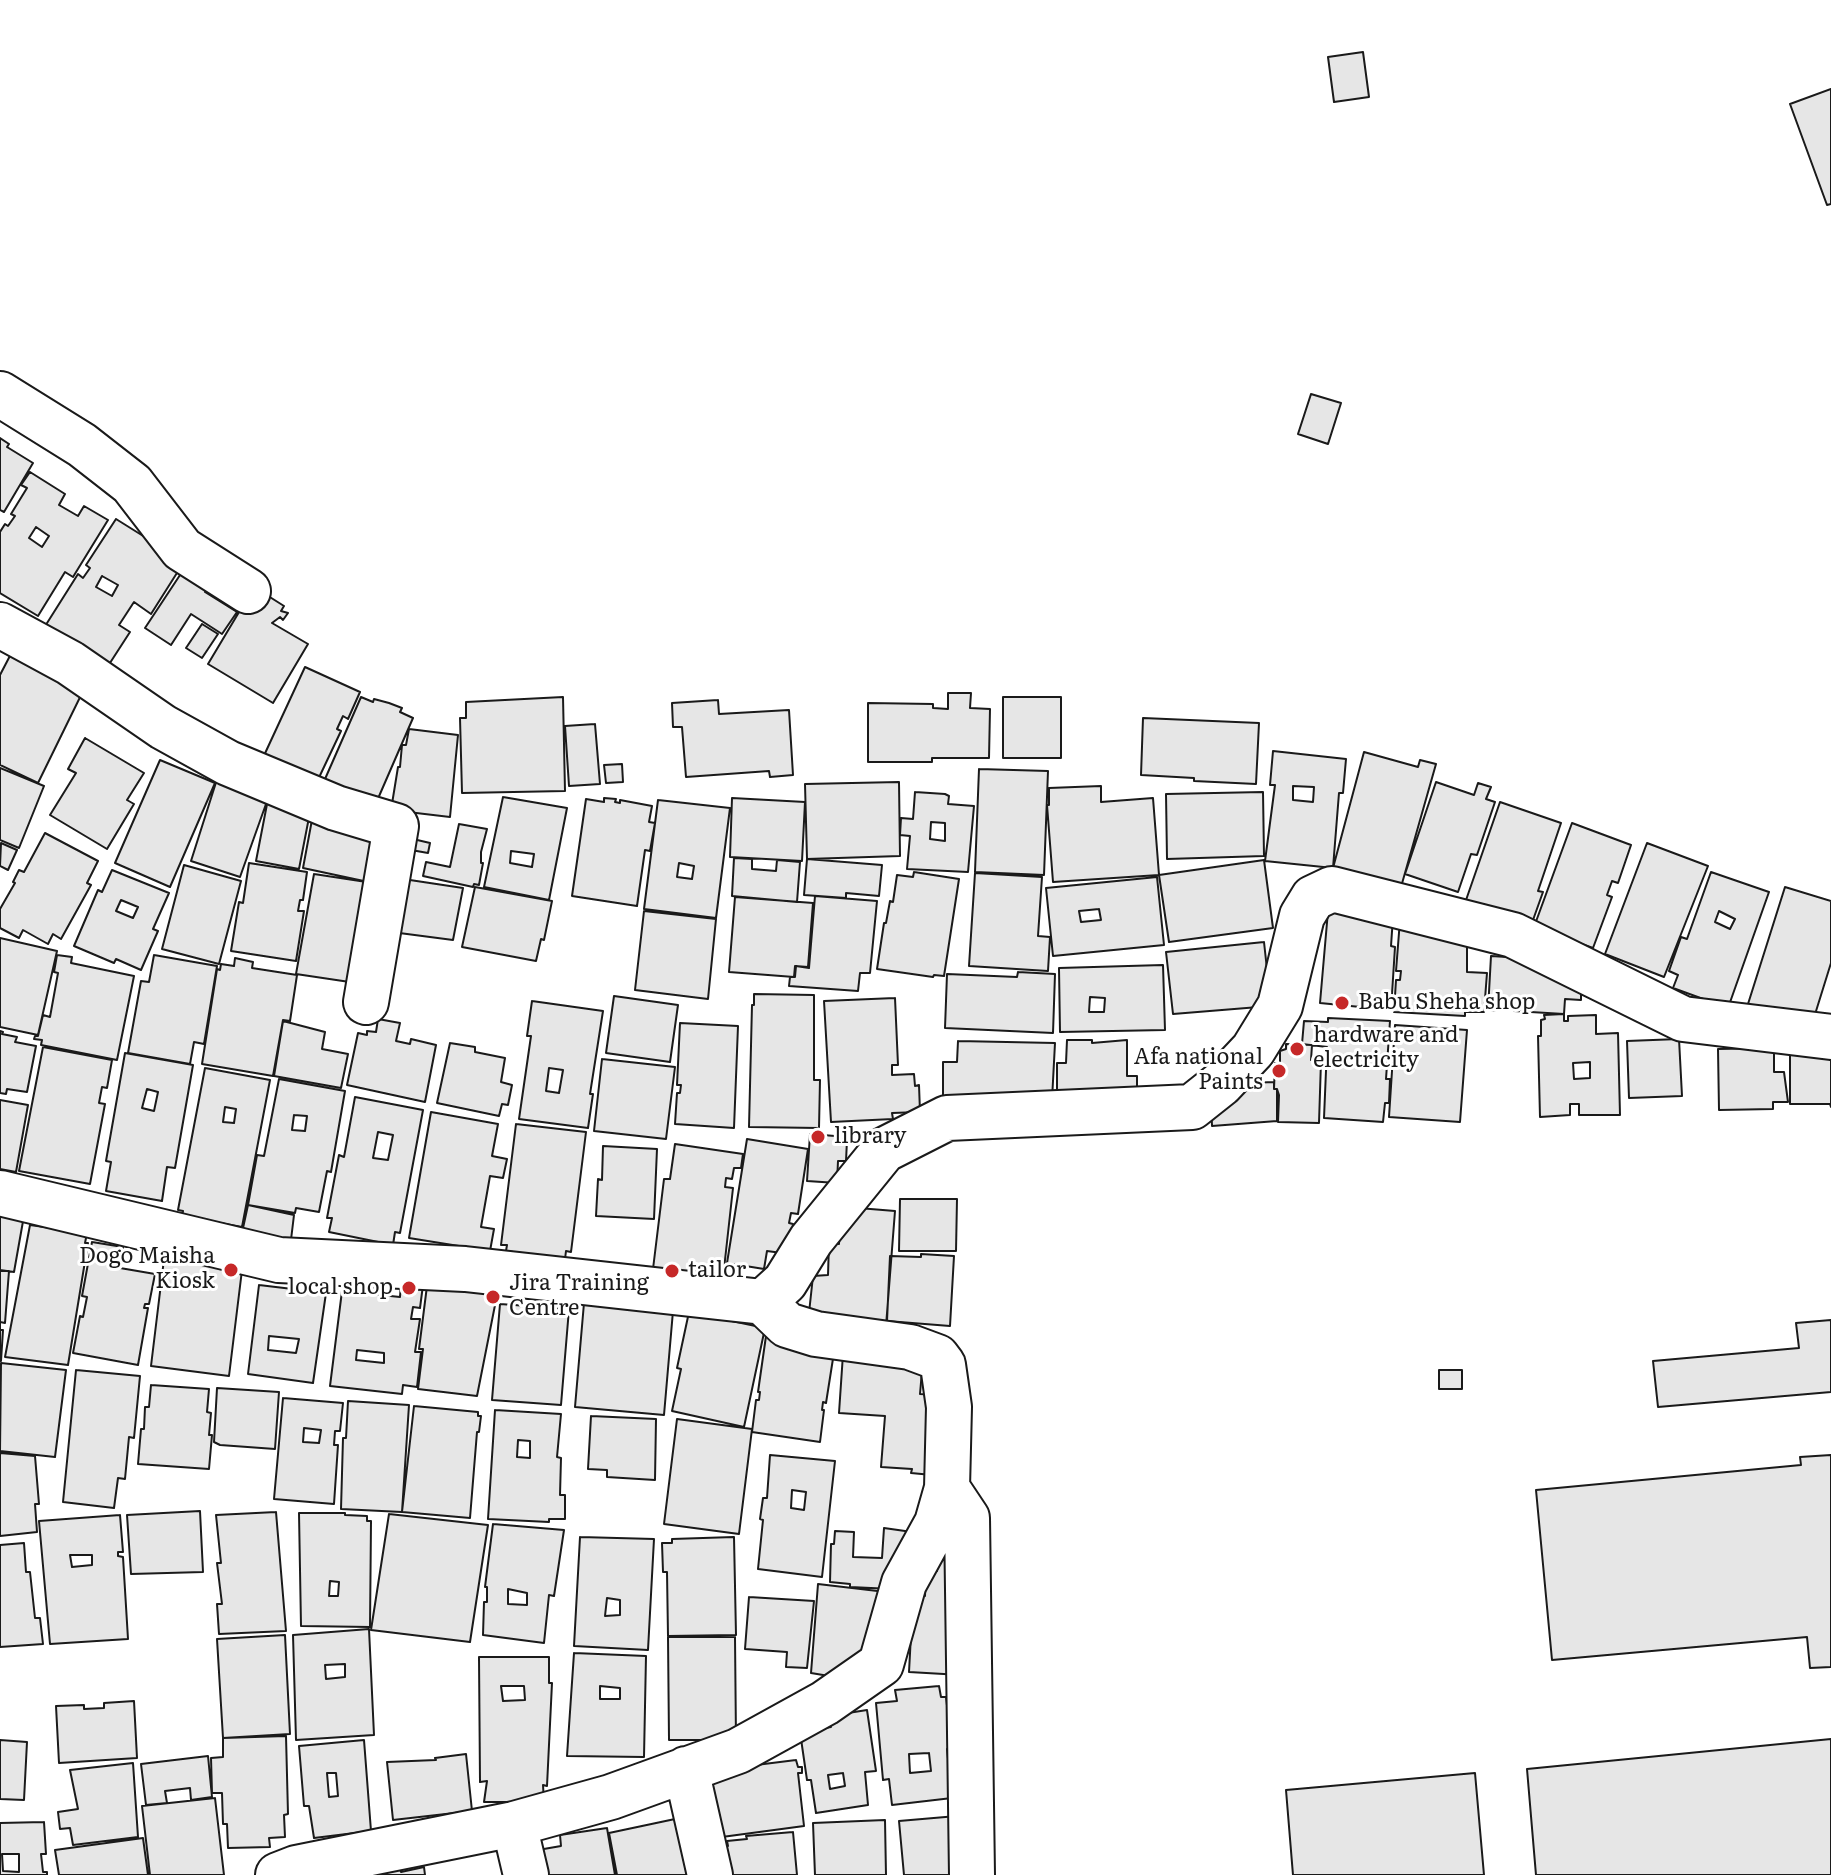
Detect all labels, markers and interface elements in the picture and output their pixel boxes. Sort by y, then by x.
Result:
place label: Babu Sheha shop [1358,990,1535,1016]
marker: Babu Sheha shop [1333,994,1351,1012]
place label: hardware and electricity [1313,1023,1458,1074]
marker: hardware and electricity [1288,1040,1306,1058]
place label: Afa national Paints [1134,1045,1263,1096]
marker: Afa national Paints [1270,1062,1288,1080]
place label: library [834,1124,907,1150]
marker: library [809,1128,827,1146]
place label: Dogo Maisha Kiosk [79,1244,215,1296]
place label: tailor [688,1258,746,1284]
marker: Dogo Maisha Kiosk [222,1261,240,1279]
marker: tailor [663,1262,681,1280]
place label: Jira Training Centre [509,1271,649,1322]
place label: local shop [288,1275,393,1301]
marker: local shop [400,1279,418,1297]
marker: Jira Training Centre [484,1288,502,1306]

